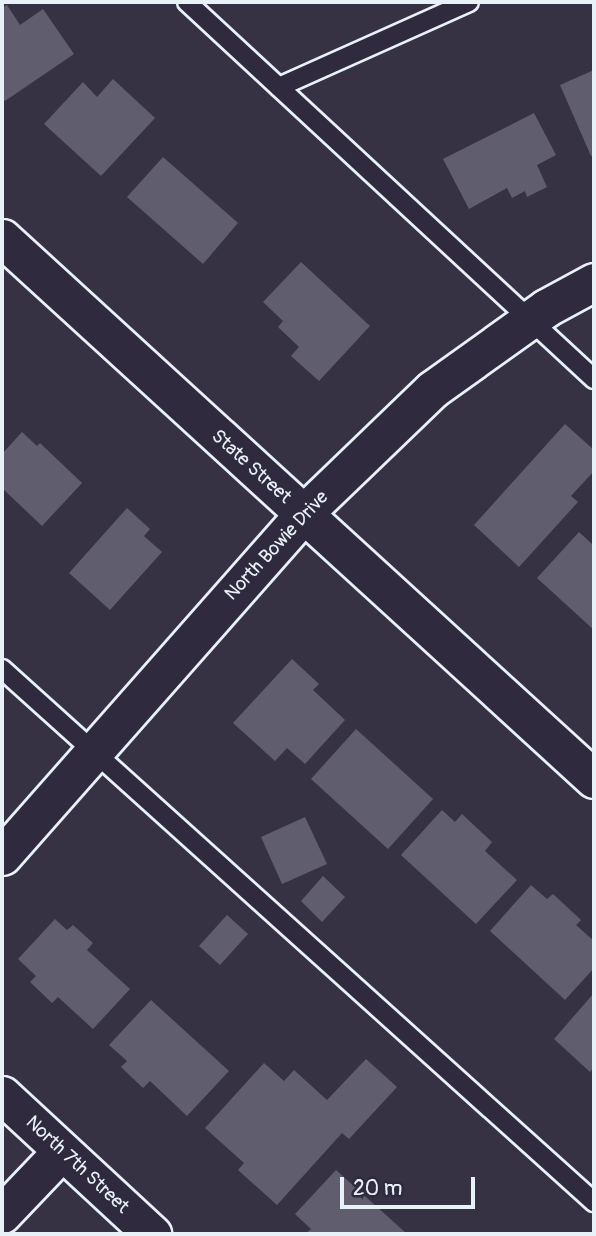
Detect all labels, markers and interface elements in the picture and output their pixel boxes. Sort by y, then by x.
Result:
street label: State Street [206,425,296,509]
street label: North Bowie Drive [220,486,334,606]
street label: North 7th Street [21,1111,133,1219]
scale bar [344,1162,479,1206]
text: 20 m [353,1175,402,1202]

